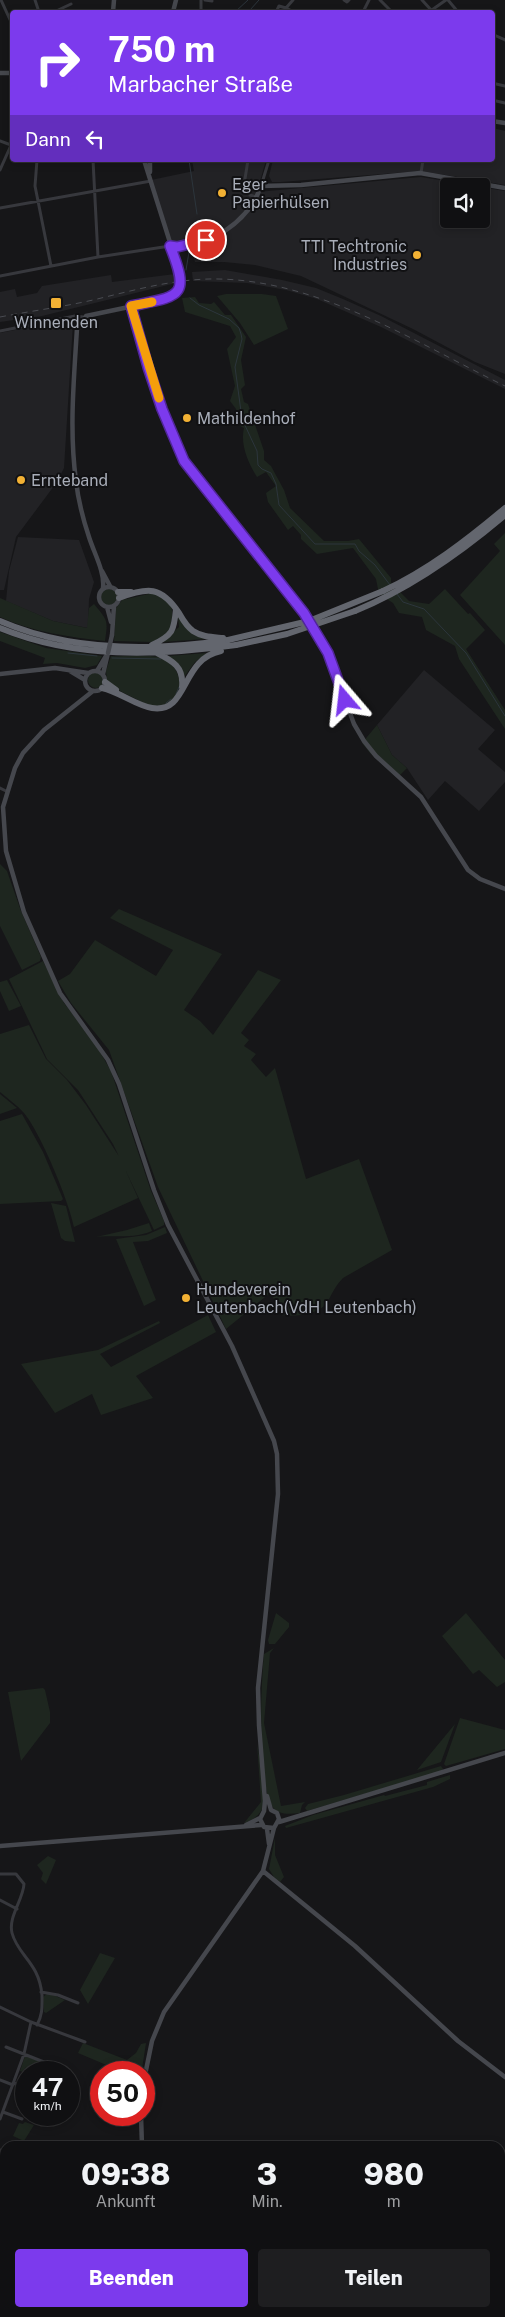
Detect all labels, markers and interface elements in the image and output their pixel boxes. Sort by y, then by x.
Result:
text: 750 m [108,29,215,70]
icon: right [25,30,90,95]
text: Marbacher Straße [108,71,293,97]
icon: left [81,125,109,153]
text: Dann [25,128,71,150]
place label: Eger Papierhülsen [232,175,329,212]
map controls [440,178,490,228]
button: sound [440,178,490,228]
marker: Eger Papierhülsen [216,187,228,199]
pin [185,219,227,261]
icon: arrive [192,226,220,254]
place label: TTI Techtronic Industries [301,237,407,274]
marker: TTI Techtronic Industries [411,249,423,261]
marker: Winnenden [49,296,63,310]
place label: Winnenden [14,313,98,332]
place label: Mathildenhof [197,409,296,428]
marker: Mathildenhof [181,412,193,424]
place label: Ernteband [31,471,108,490]
marker: Ernteband [15,474,27,486]
position arrow [318,673,370,725]
place label: Hundeverein Leutenbach(VdH Leutenbach) [196,1280,417,1317]
marker: Hundeverein Leutenbach(VdH Leutenbach) [180,1292,192,1304]
speed limit sign: 50 [90,2061,155,2126]
text: 47 [31,2072,64,2102]
text: km/h [33,2099,62,2113]
text: 09:38 [81,2156,171,2192]
text: 3 [257,2156,277,2192]
text: 980 [364,2156,424,2192]
text: Ankunft [96,2192,156,2211]
text: Min. [252,2192,283,2211]
text: m [387,2192,401,2211]
button: Beenden [15,2249,248,2307]
button: Teilen [258,2249,490,2307]

